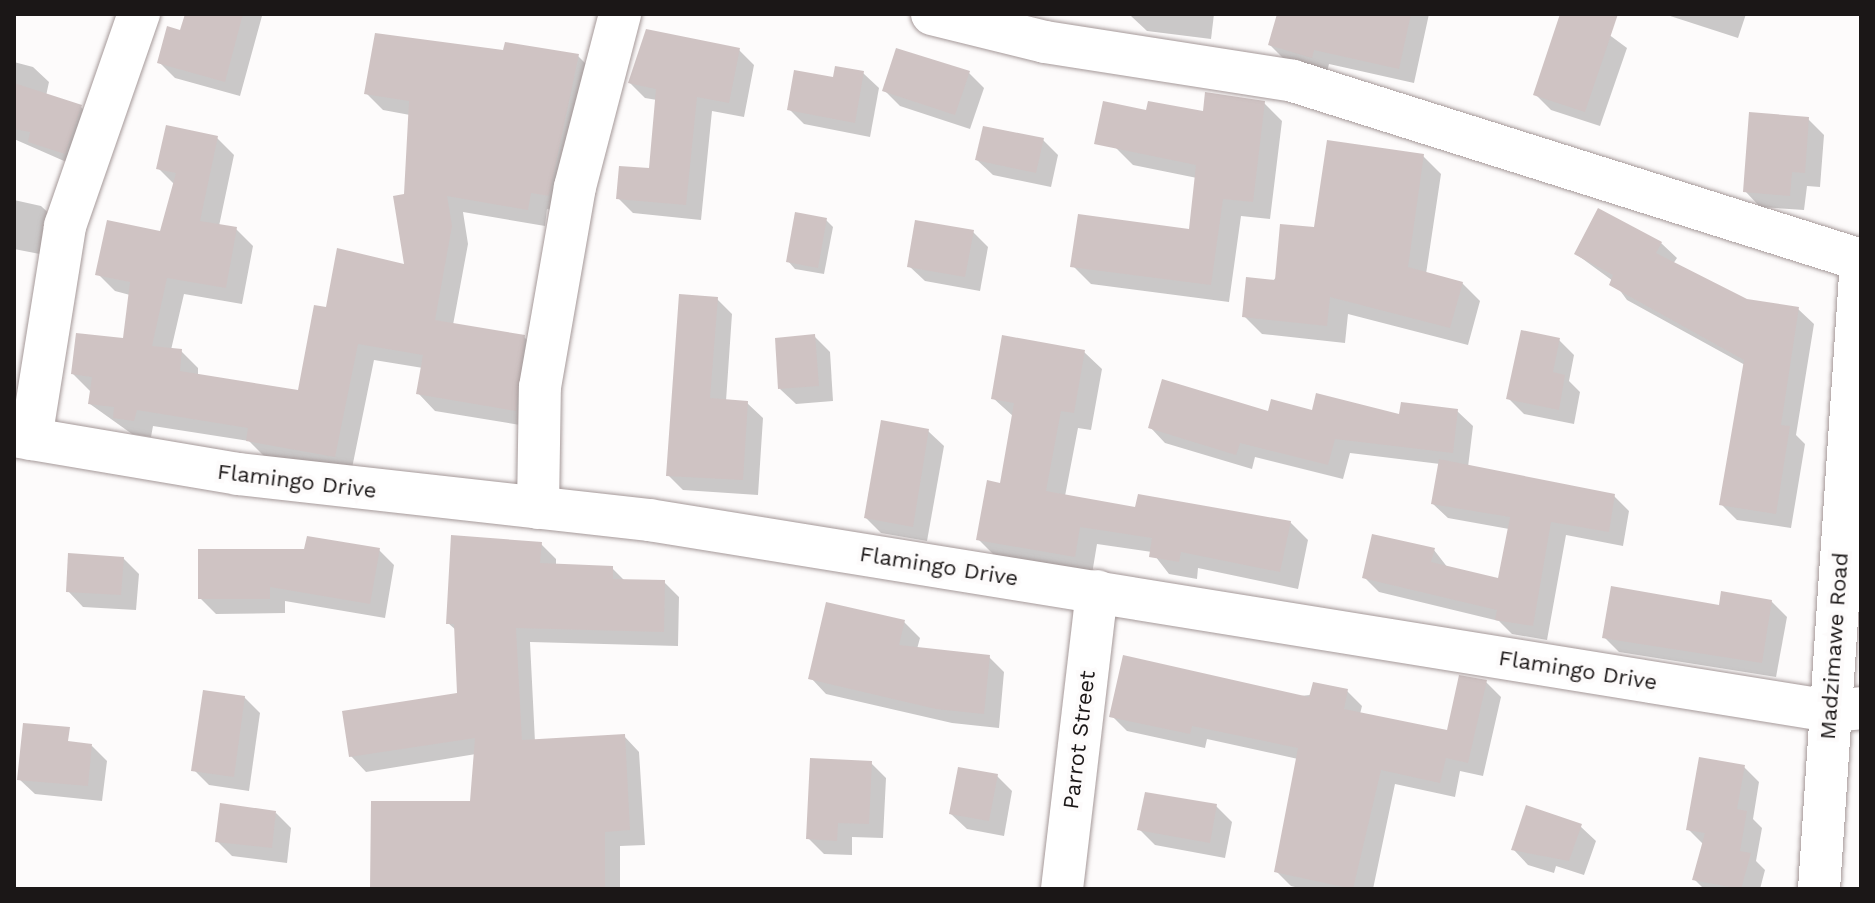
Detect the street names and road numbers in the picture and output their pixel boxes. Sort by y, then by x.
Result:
street label: Flamingo Drive [216,458,378,504]
street label: Flamingo Drive [858,540,1020,592]
street label: Madzimawe Road [1814,551,1854,741]
street label: Flamingo Drive [1497,644,1659,696]
street label: Parrot Street [1057,669,1101,811]

